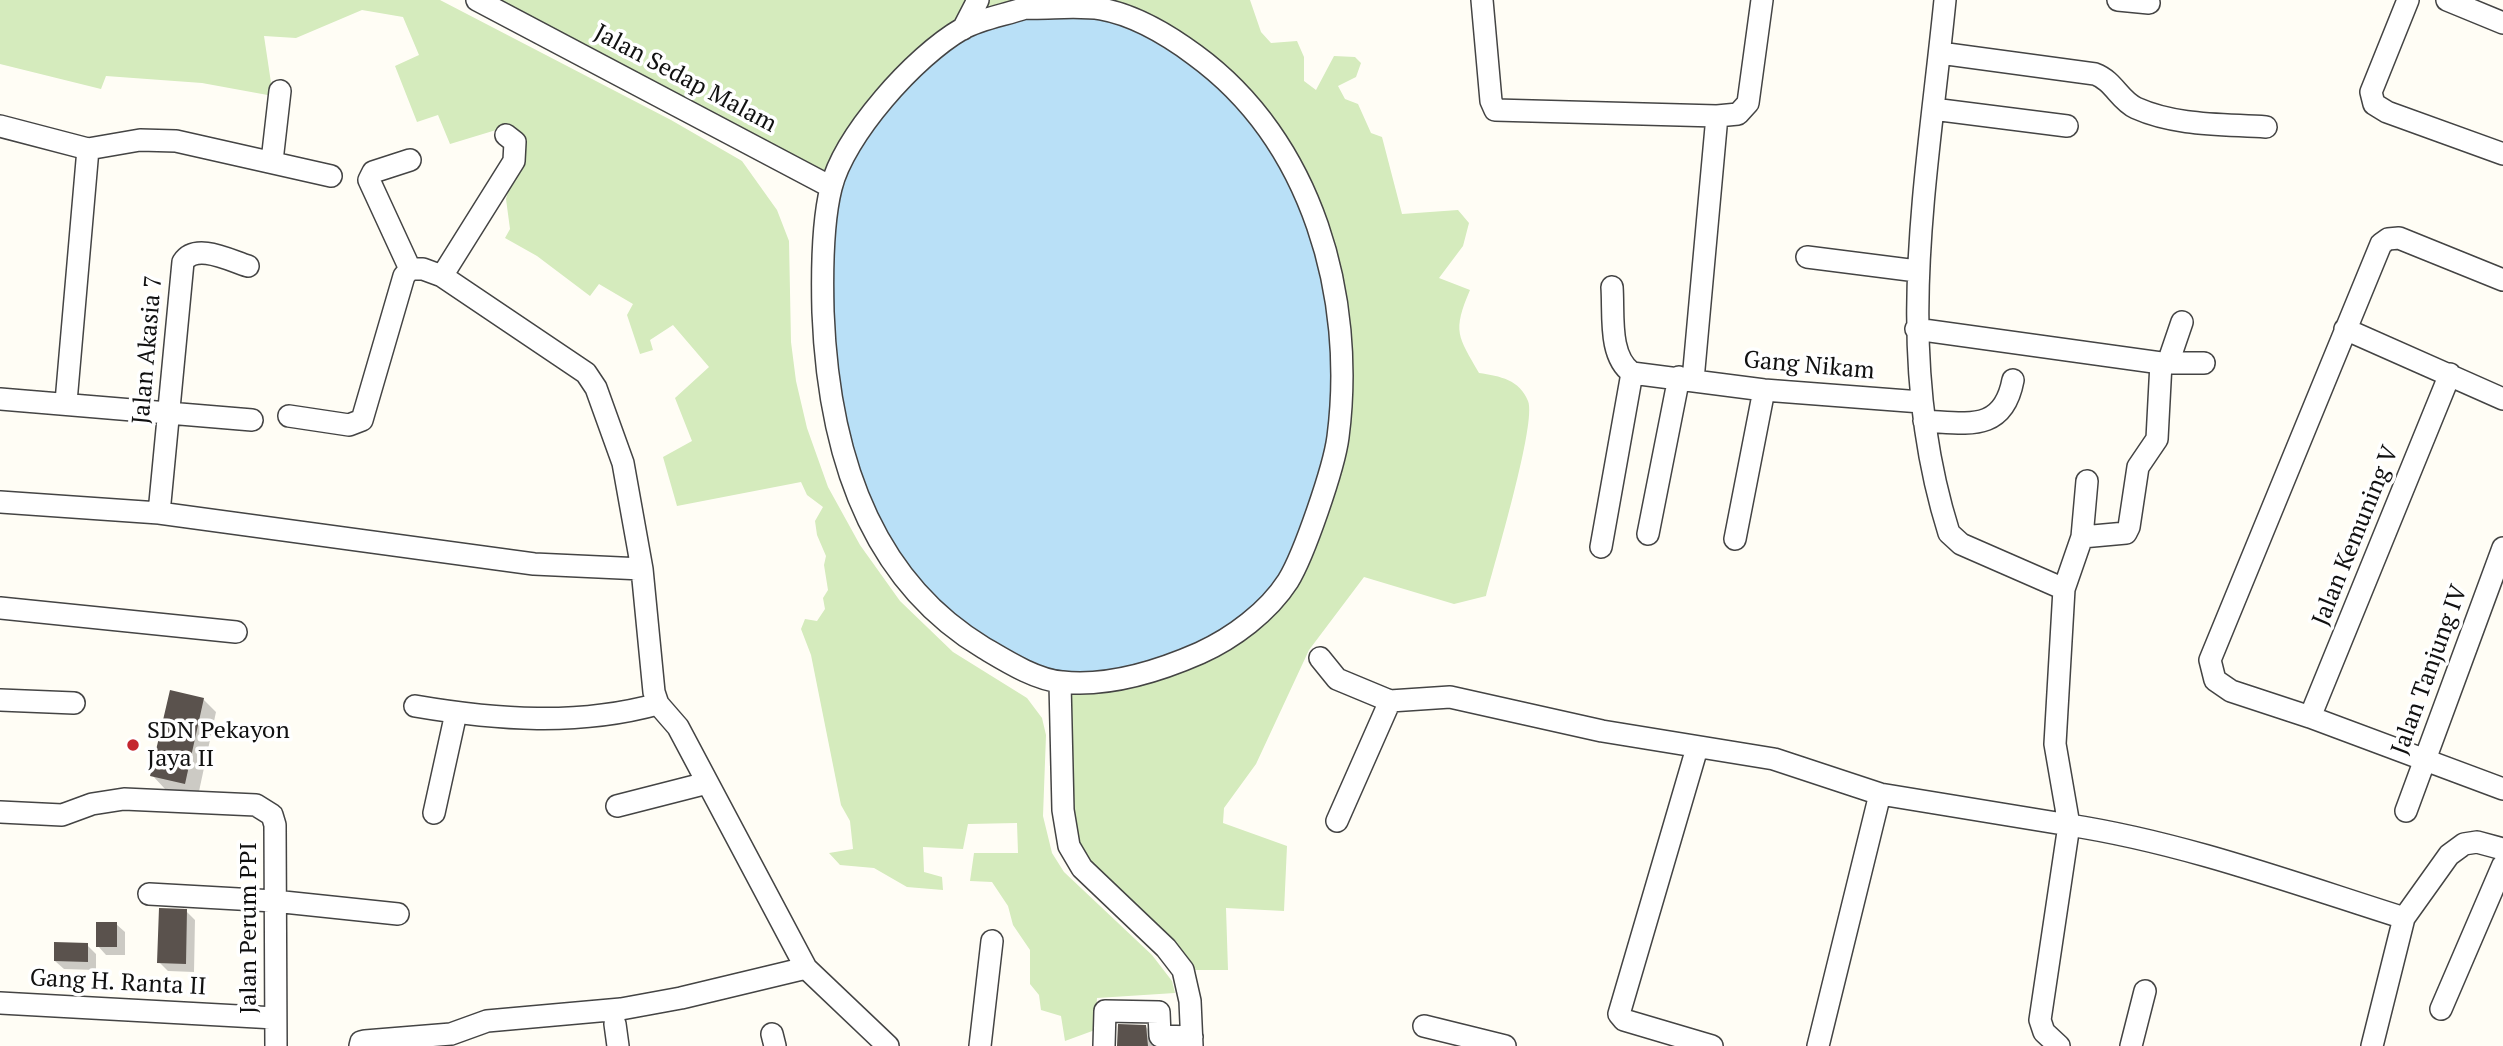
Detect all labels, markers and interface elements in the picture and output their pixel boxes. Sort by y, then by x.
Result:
street label: Jalan Sedap Malam [589,19,781,139]
street label: Jalan Akasia 7 [127,275,169,425]
street label: Gang Nikam [1742,346,1876,386]
street label: Jalan Kemuning V [2307,442,2405,630]
street label: Jalan Tanjung IV [2386,581,2474,759]
place label: SDN Pekayon Jaya II [147,717,290,773]
marker: SDN Pekayon Jaya II [125,737,141,753]
street label: Jalan Perum PPI [235,842,263,1014]
street label: Gang H. Ranta II [29,964,207,1002]

